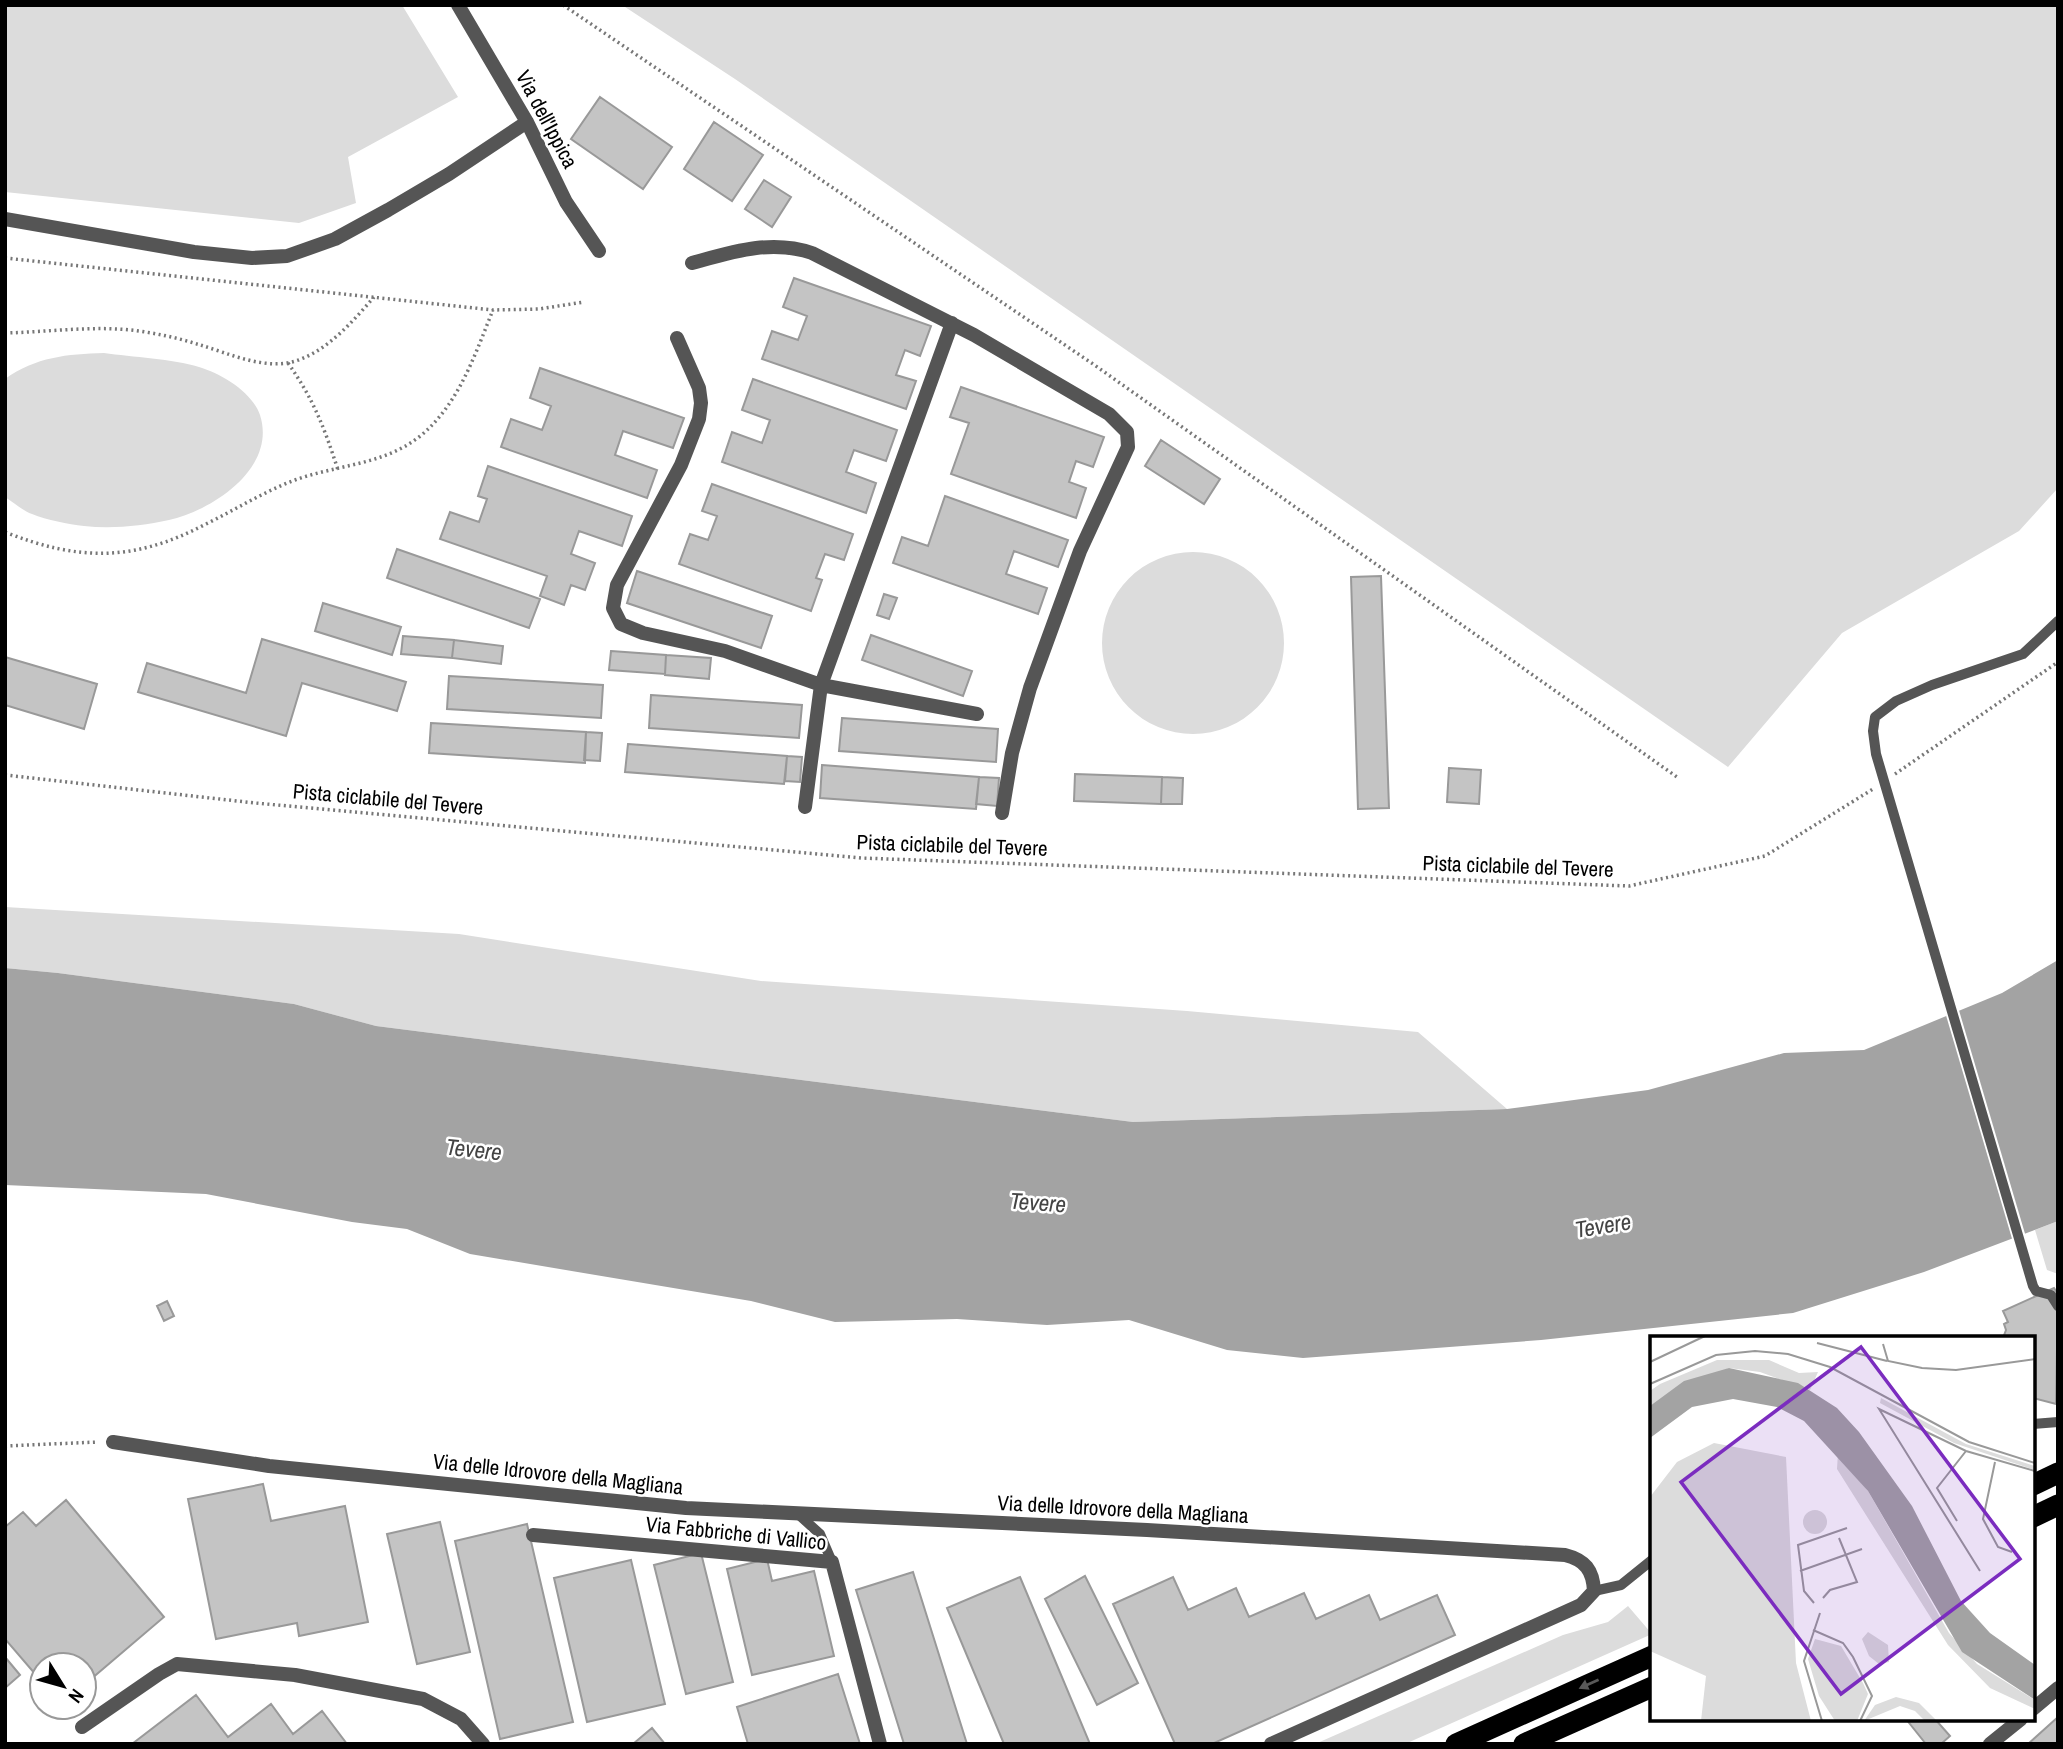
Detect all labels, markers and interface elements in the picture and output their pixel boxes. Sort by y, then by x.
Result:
street label: Via dell'Ippica [509,65,585,174]
street label: Pista ciclabile del Tevere [292,776,484,822]
street label: Pista ciclabile del Tevere [856,827,1048,863]
street label: Pista ciclabile del Tevere [1422,848,1614,884]
water label: Tevere [444,1131,504,1167]
water label: Tevere [1009,1185,1067,1219]
water label: Tevere [1573,1205,1633,1245]
inset map [1650,1336,2035,1721]
street label: Via delle Idrovore della Magliana [431,1446,685,1502]
street label: Via delle Idrovore della Magliana [997,1488,1250,1530]
street label: Via Fabbriche di Vallico [644,1509,828,1557]
north arrow [28,1651,98,1721]
one-way arrow [1579,1679,1600,1690]
text: N [63,1684,90,1709]

